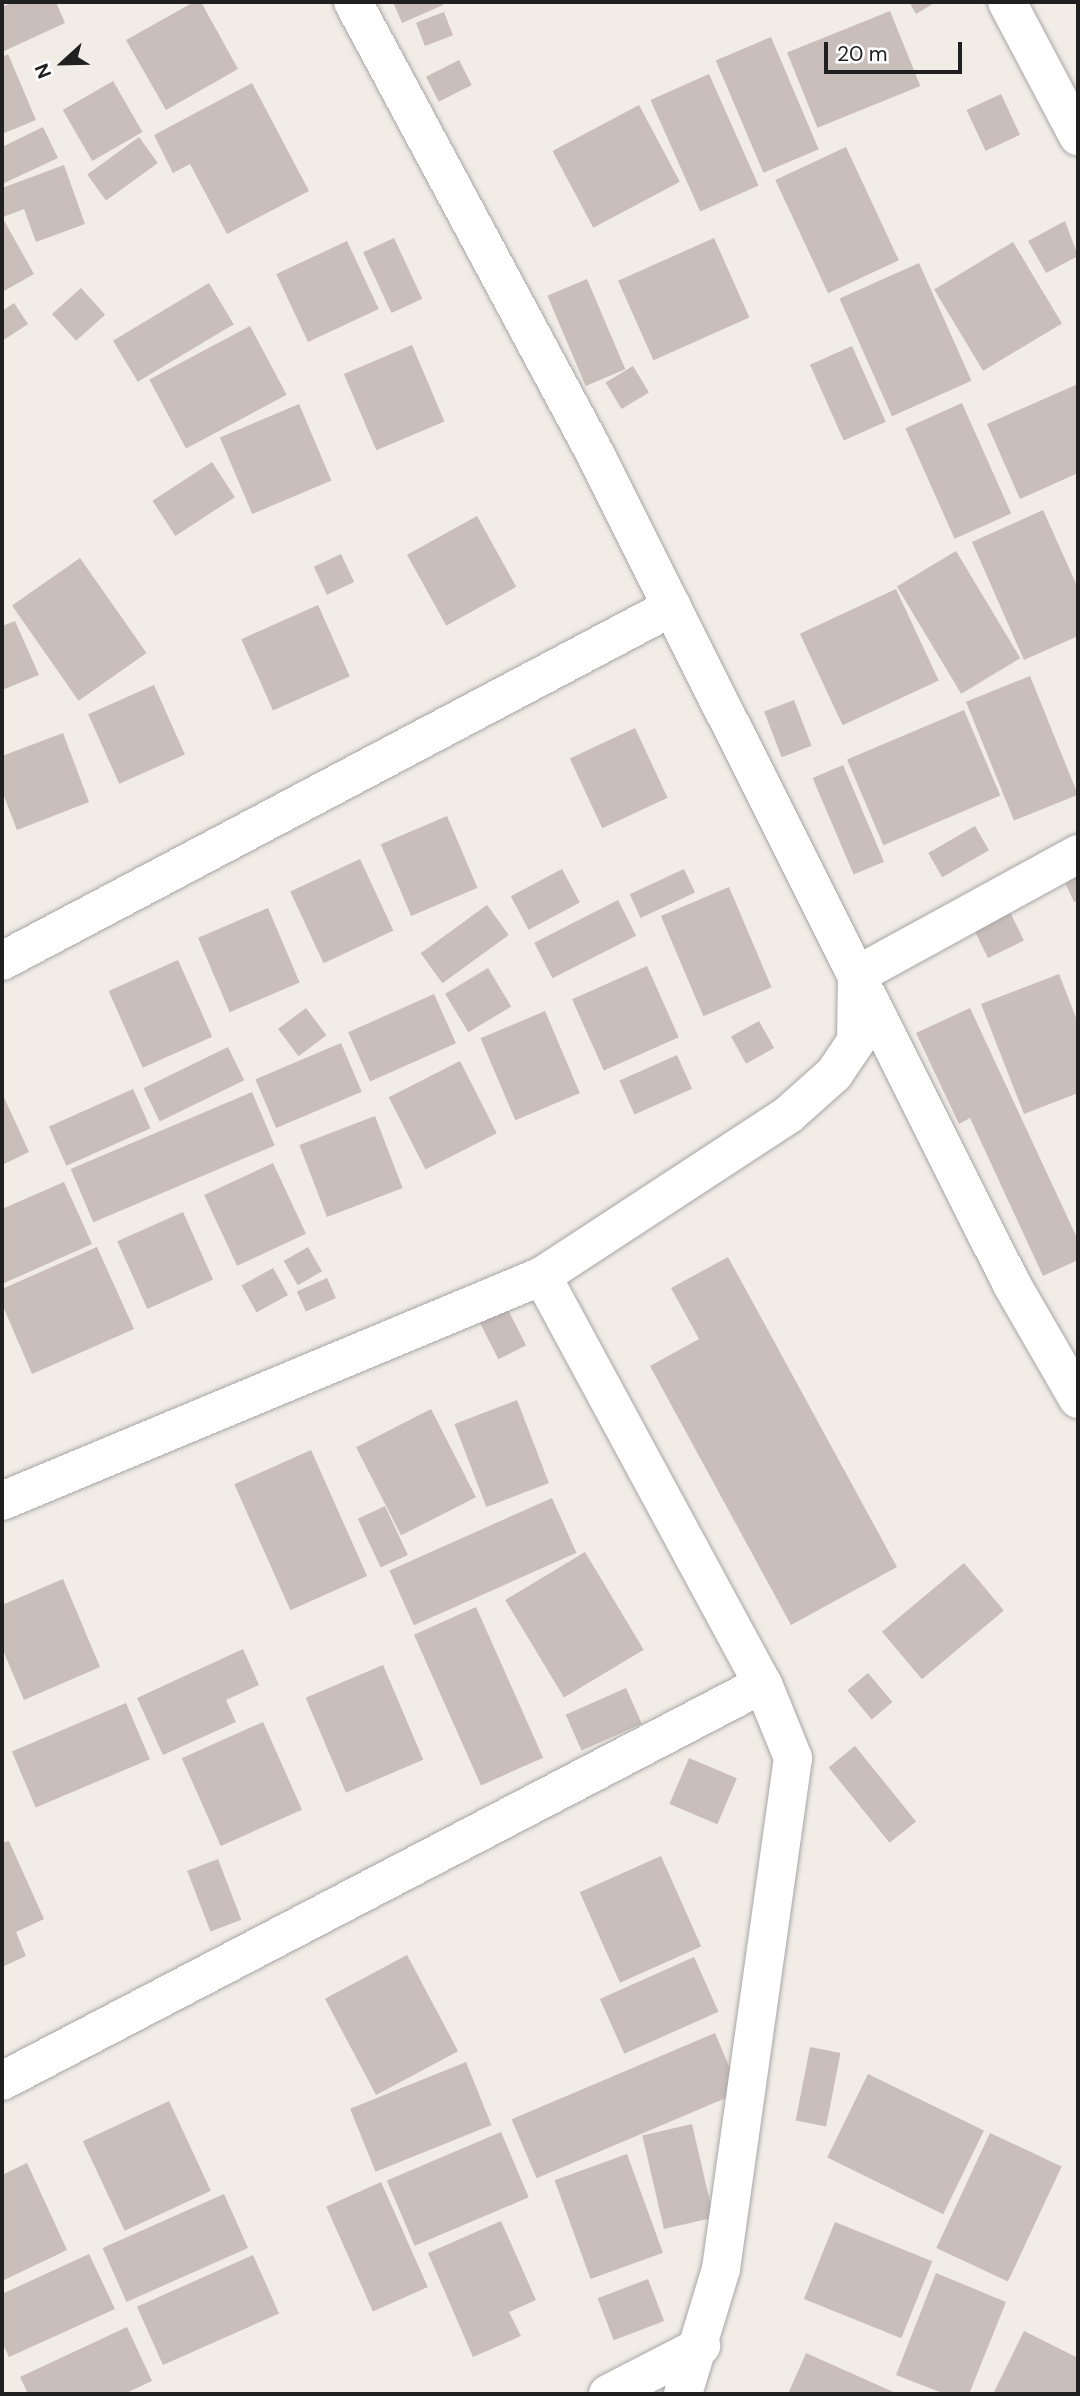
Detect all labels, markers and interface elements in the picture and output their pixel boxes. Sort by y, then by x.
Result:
north arrow [28,28,98,98]
scale bar [828,28,966,72]
text: 20 m [837,40,888,68]
text: N [29,60,57,82]

